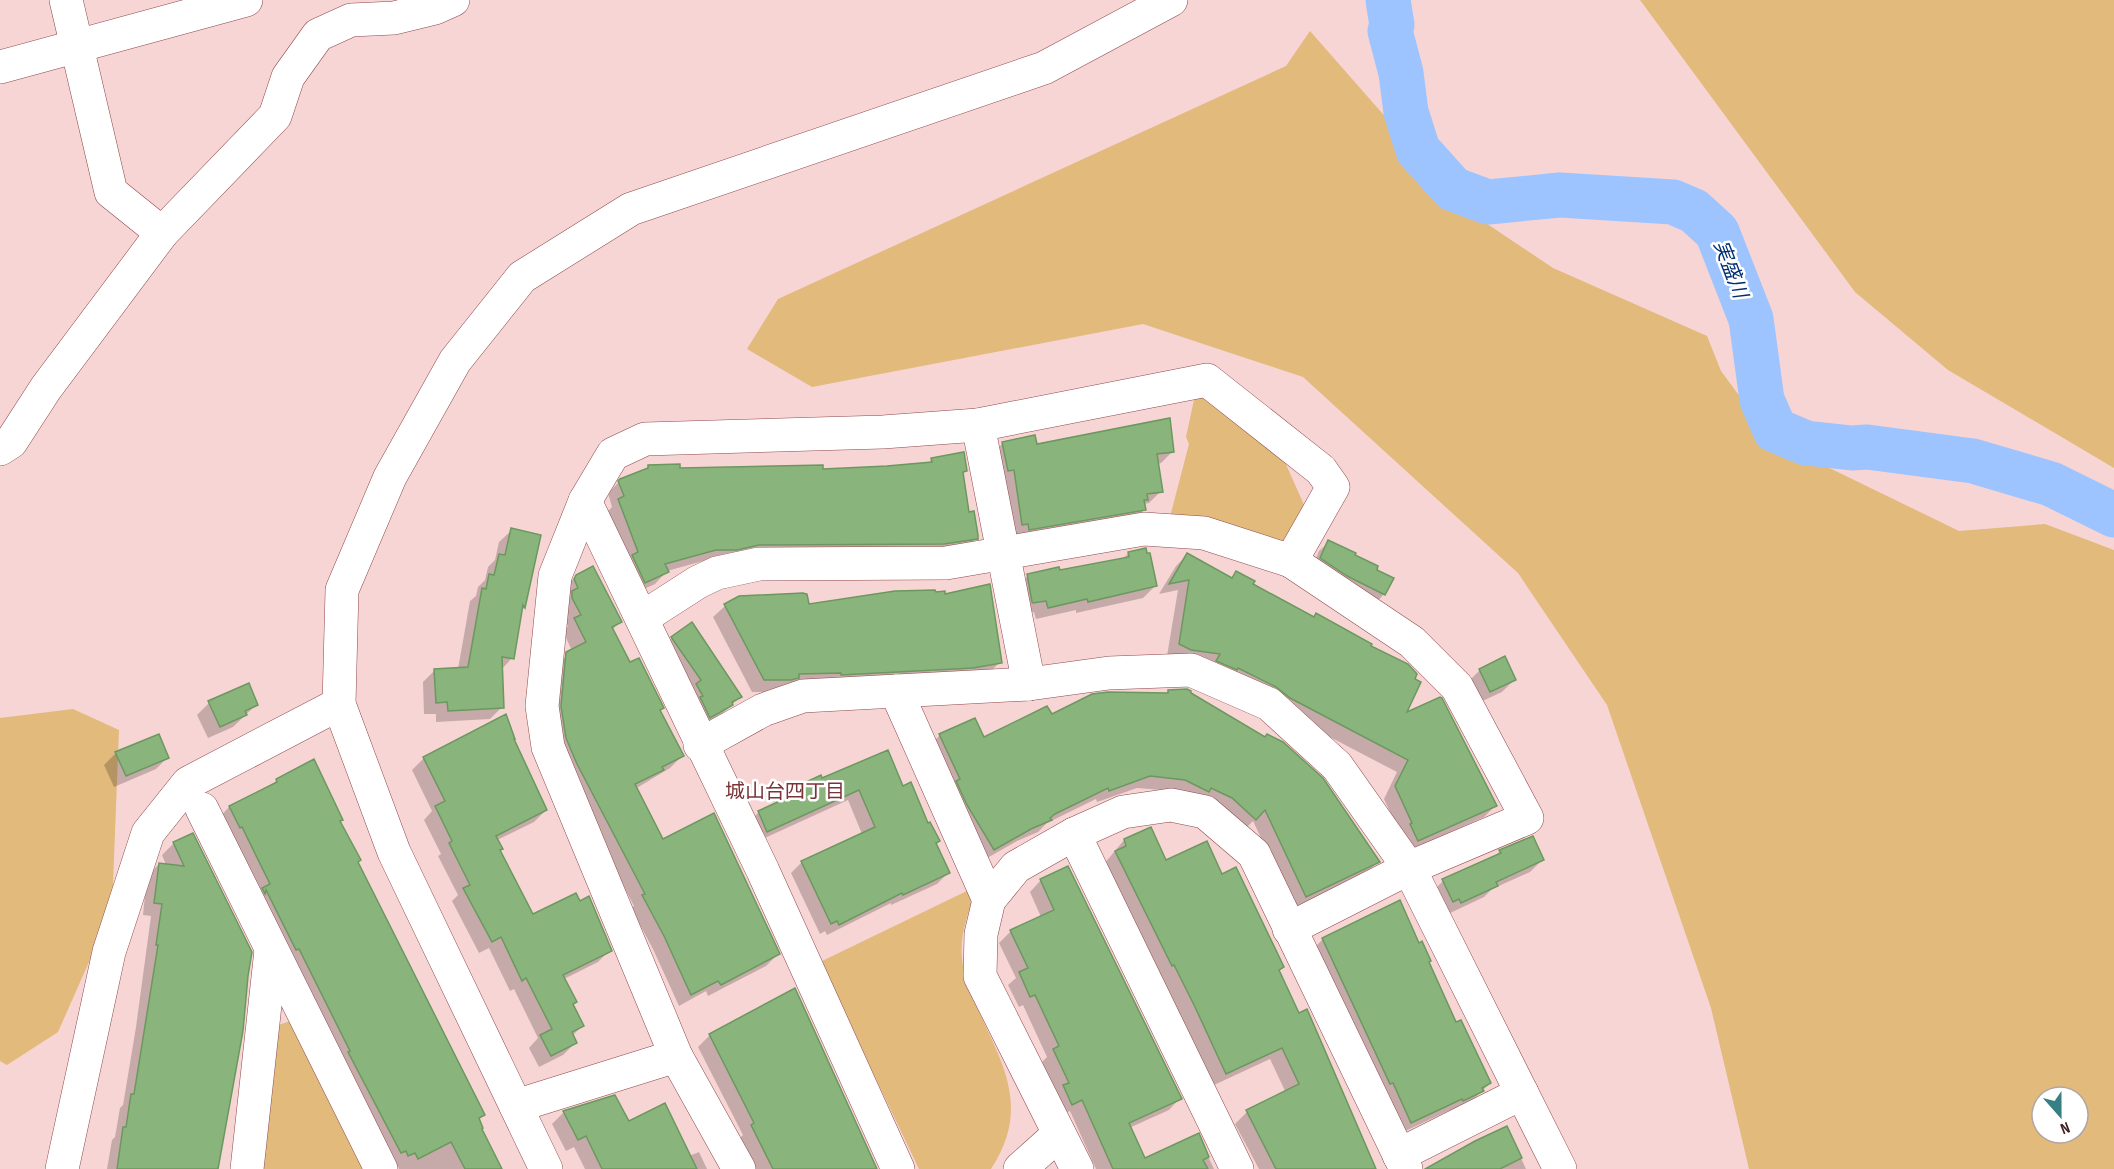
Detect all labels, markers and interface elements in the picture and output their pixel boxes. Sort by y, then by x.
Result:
water label: 実盛川 [1708,237,1753,304]
district label: 城山台四丁目 [725,780,845,804]
north arrow [2030,1085,2090,1145]
text: N [2057,1117,2072,1138]

